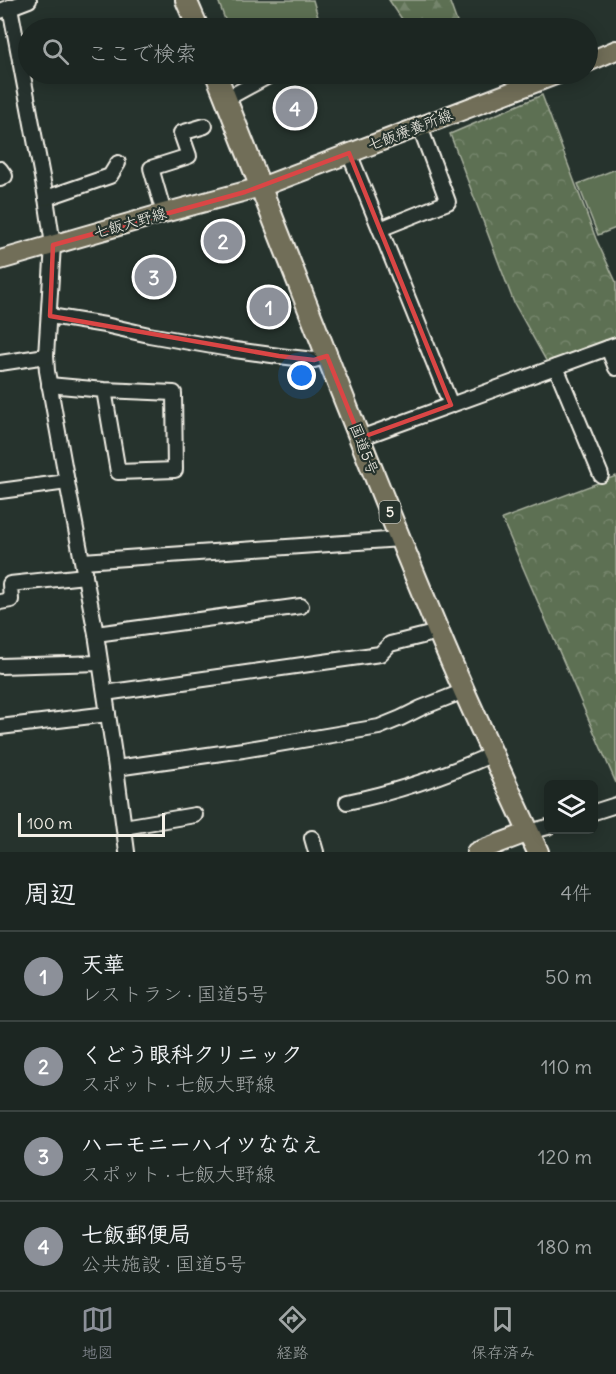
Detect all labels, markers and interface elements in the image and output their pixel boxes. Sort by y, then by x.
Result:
search box [18,18,598,84]
icon: search [39,35,72,68]
text: ここで検索 [87,39,197,67]
pin: 4 [276,86,314,130]
street label: 七飯療養所線 [364,105,455,155]
street label: 七飯大野線 [91,203,169,242]
pin: 2 [204,218,242,264]
pin: 3 [134,254,174,300]
pin: 1 [250,284,288,330]
your location [287,361,316,390]
street label: 国道5号 [346,420,383,477]
road number: 5 [380,501,400,523]
map controls [544,780,598,834]
button: layers [544,780,598,834]
scale bar [18,810,165,838]
text: 100 m [27,813,72,833]
text: 周辺 [24,877,76,910]
text: 4件 [560,880,592,905]
text: 天華 [81,950,125,978]
text: 1 [40,964,47,989]
text: 50 m [545,964,592,989]
text: レストラン · 国道5号 [81,981,268,1006]
text: くどう眼科クリニック [81,1040,303,1068]
text: 2 [38,1054,49,1079]
text: 110 m [541,1054,592,1079]
text: スポット · 七飯大野線 [81,1071,275,1096]
text: ハーモニーハイツななえ [81,1130,323,1158]
text: 3 [38,1144,49,1169]
text: 120 m [538,1144,592,1169]
text: スポット · 七飯大野線 [81,1161,275,1186]
text: 七飯郵便局 [81,1220,191,1248]
text: 4 [38,1234,49,1259]
text: 180 m [537,1234,592,1259]
text: 公共施設 · 国道5号 [81,1251,246,1276]
tab: 地図 [81,1303,114,1363]
tab: 経路 [276,1303,309,1363]
tab: 保存済み [471,1303,535,1363]

